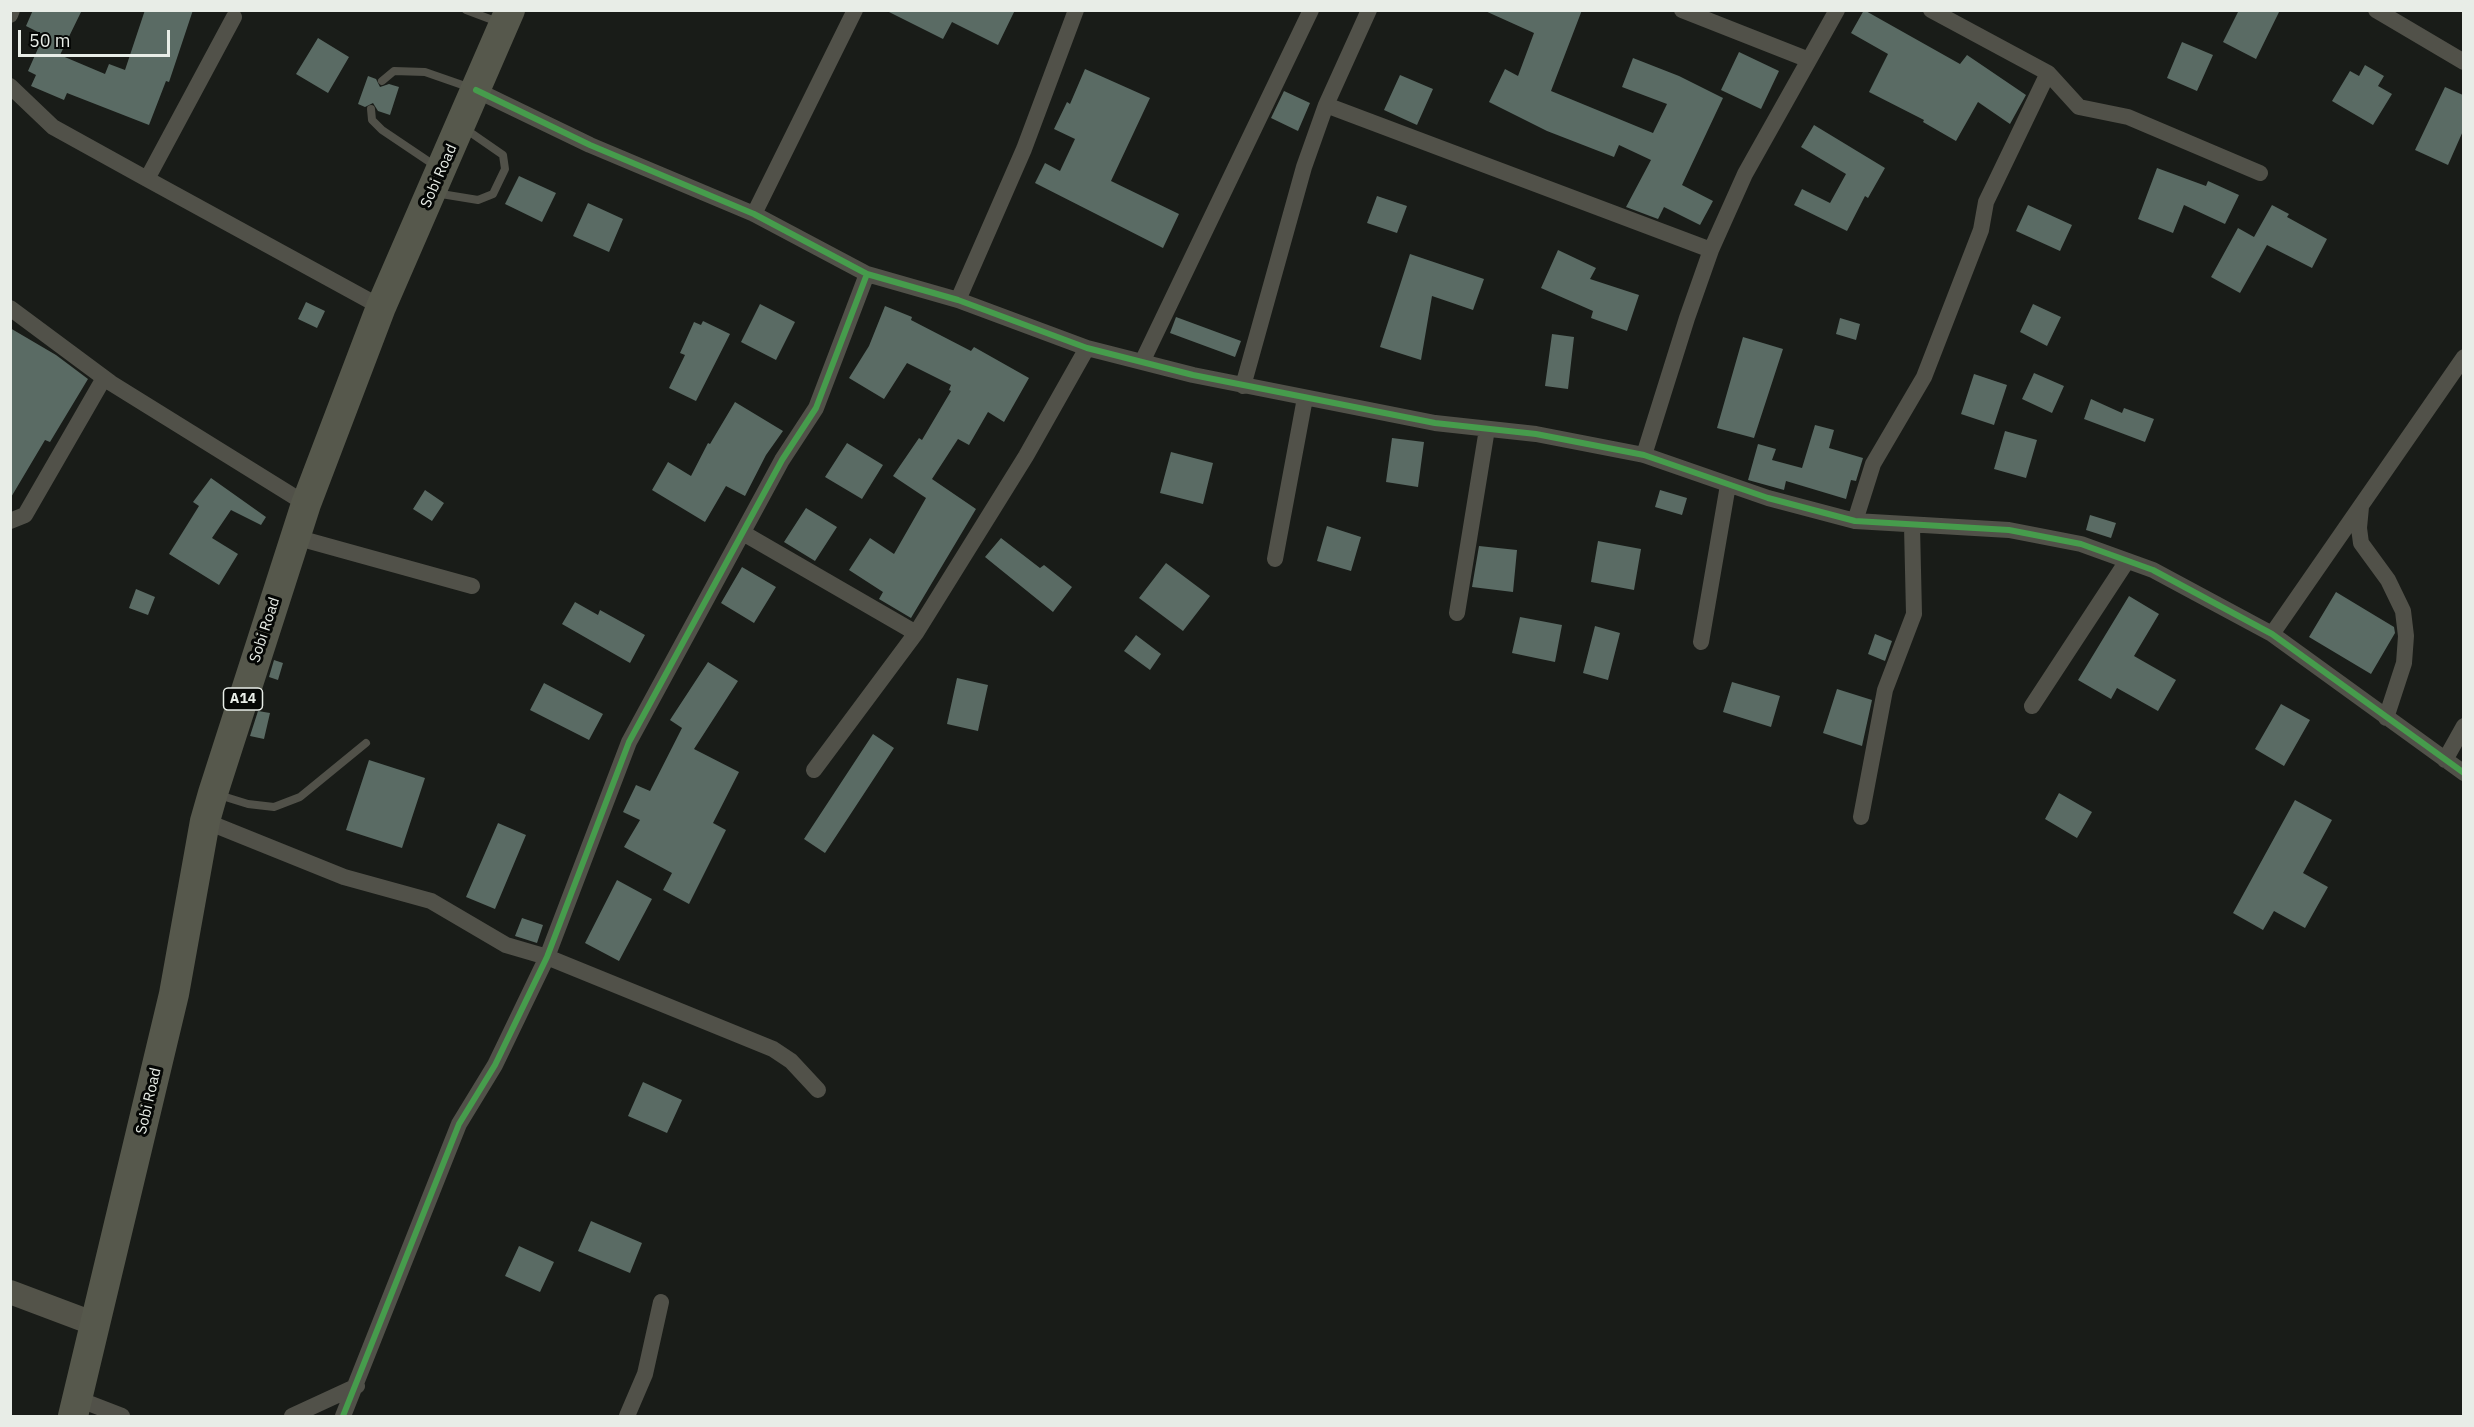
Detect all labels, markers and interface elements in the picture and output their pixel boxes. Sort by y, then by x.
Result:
scale bar [21,18,172,56]
text: 50 m [29,29,71,52]
street label: Sobi Road [417,141,461,211]
street label: Sobi Road [246,595,284,665]
road number: A14 [224,688,262,710]
street label: Sobi Road [133,1066,165,1136]

